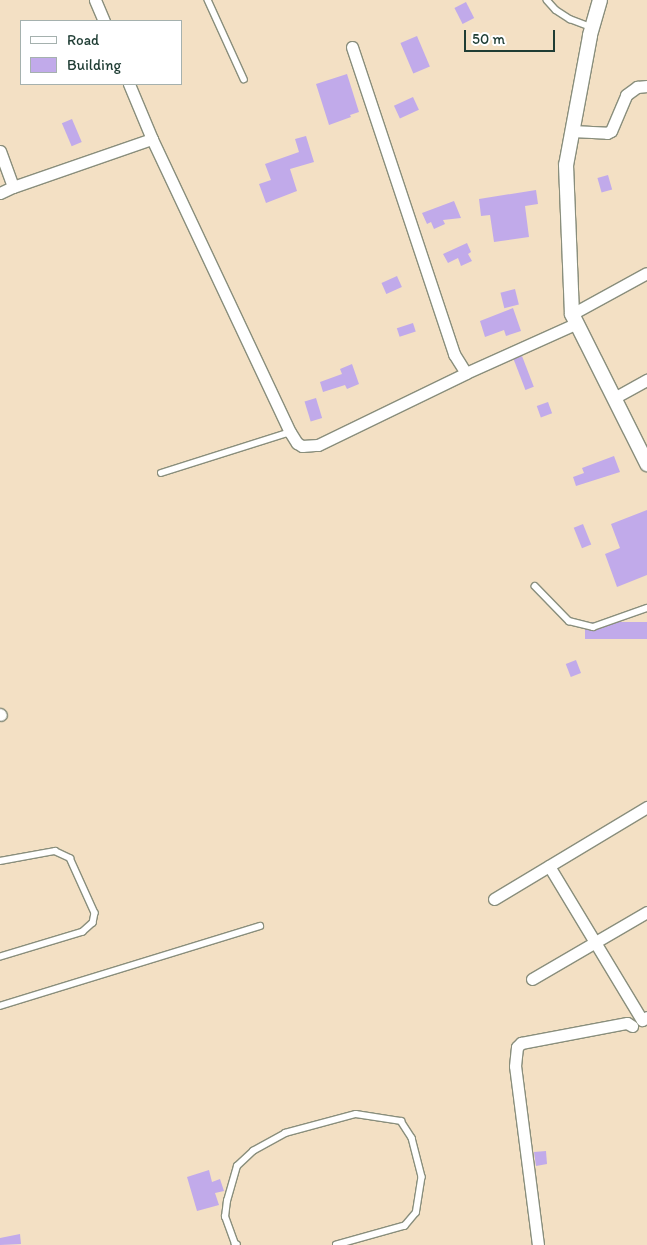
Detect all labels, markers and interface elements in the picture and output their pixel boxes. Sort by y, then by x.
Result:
legend [20,20,182,85]
scale bar [467,20,558,52]
text: 50 m [472,30,505,48]
text: Road [67,31,99,49]
text: Building [67,56,121,74]

